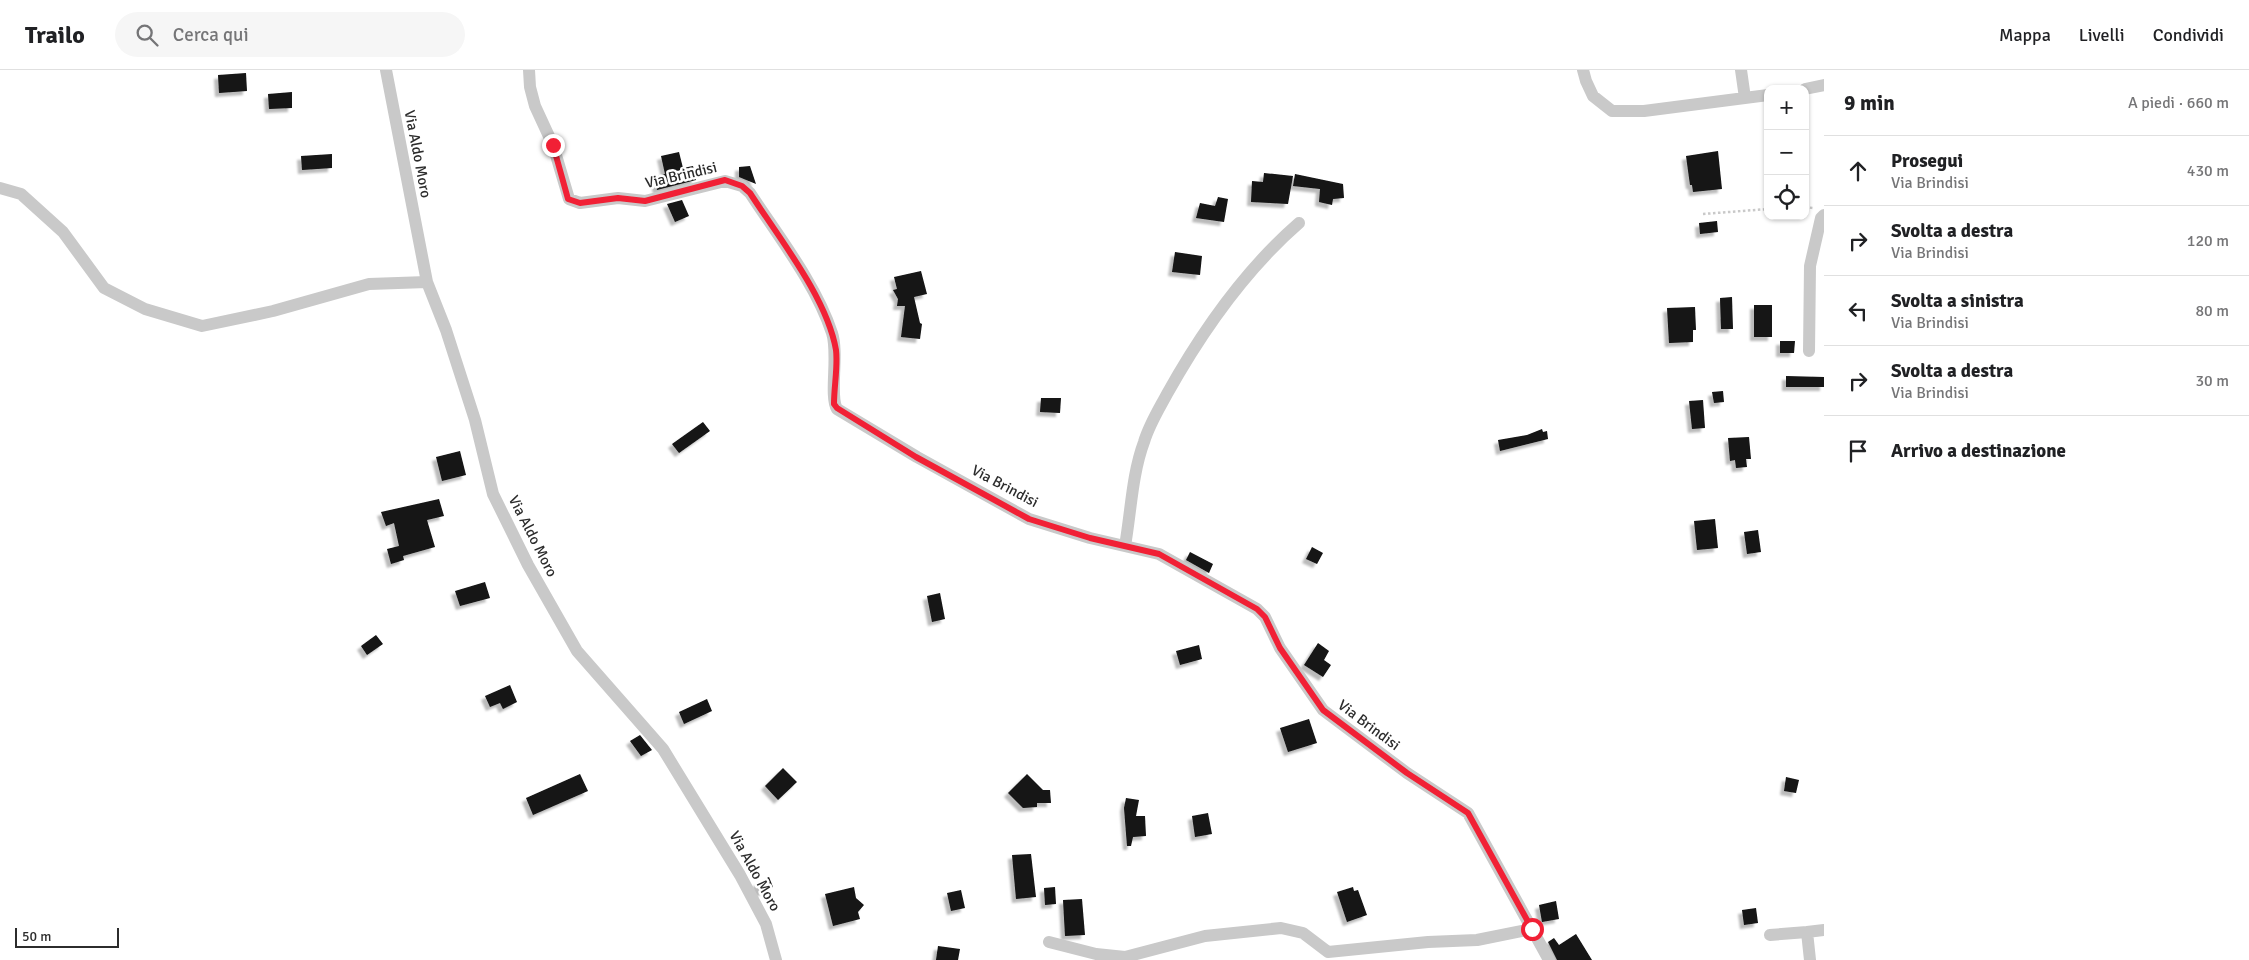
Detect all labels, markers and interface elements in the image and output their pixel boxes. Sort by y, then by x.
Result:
search box [115,12,465,57]
text: Trailo [25,20,85,50]
icon: search [133,21,161,49]
text: Cerca qui [173,23,249,47]
text: Mappa [1999,24,2051,46]
text: Livelli [2079,24,2125,46]
text: Condividi [2153,24,2224,46]
map controls [1764,85,1809,220]
button: + [1764,85,1809,130]
text: 9 min [1844,90,1895,116]
text: A piedi · 660 m [2128,93,2229,113]
street label: Via Aldo Moro [401,109,435,200]
button: − [1764,130,1809,175]
route end [542,134,565,157]
text: Prosegui [1891,149,1963,173]
icon: ahead [1844,157,1872,185]
street label: Via Brindisi [643,158,719,192]
text: 430 m [2187,161,2229,181]
text: Via Brindisi [1891,173,1969,193]
button: locate [1764,175,1809,220]
text: Svolta a destra [1891,219,2013,243]
icon: right [1844,227,1872,255]
text: 120 m [2187,231,2229,251]
text: Via Brindisi [1891,243,1969,263]
text: Svolta a sinistra [1891,289,2024,313]
icon: left [1844,297,1872,325]
text: 80 m [2195,301,2229,321]
text: Via Brindisi [1891,313,1969,333]
text: Svolta a destra [1891,359,2013,383]
icon: right [1844,367,1872,395]
text: 30 m [2195,371,2229,391]
text: Via Brindisi [1891,383,1969,403]
icon: arrive [1844,437,1872,465]
text: Arrivo a destinazione [1891,439,2066,463]
street label: Via Brindisi [969,461,1041,511]
street label: Via Aldo Moro [505,492,561,580]
street label: Via Brindisi [1334,696,1404,754]
street label: Via Aldo Moro [726,828,785,914]
route start [1521,918,1544,941]
scale bar [15,925,119,948]
text: 50 m [22,928,51,945]

